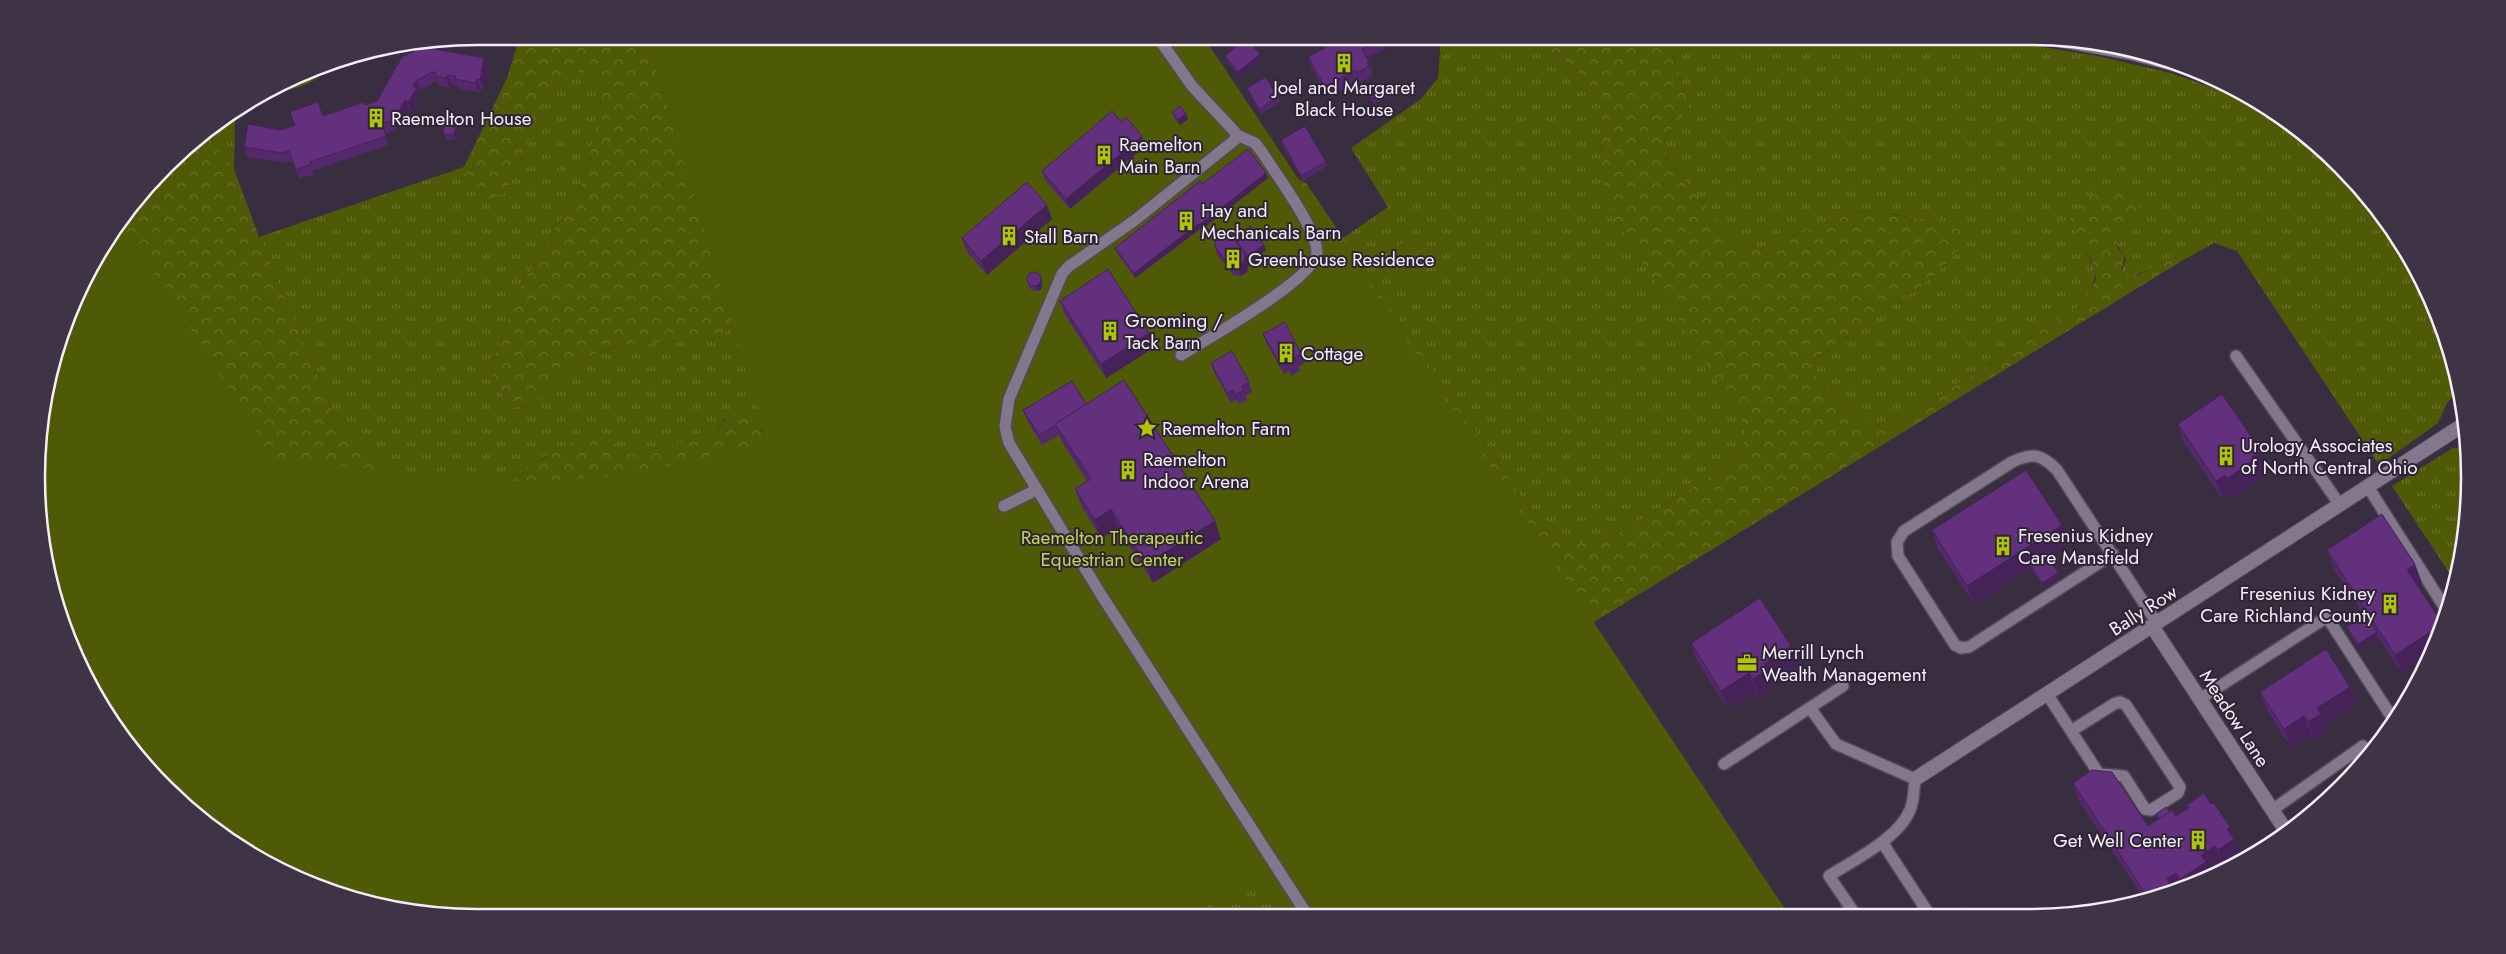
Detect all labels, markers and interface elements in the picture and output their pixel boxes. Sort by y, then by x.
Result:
building icon: Joel and Margaret Black House [1333,52,1355,74]
place label: Joel and Margaret Black House [1270,74,1415,123]
place label: Raemelton House [391,105,532,132]
building icon: Raemelton House [365,107,387,129]
place label: Raemelton Main Barn [1119,131,1202,180]
building icon: Raemelton Main Barn [1093,144,1115,166]
place label: Hay and Mechanicals Barn [1201,197,1341,246]
building icon: Hay and Mechanicals Barn [1175,210,1197,232]
place label: Stall Barn [1024,223,1099,250]
building icon: Stall Barn [998,225,1020,247]
place label: Greenhouse Residence [1248,246,1435,273]
building icon: Greenhouse Residence [1222,248,1244,270]
place label: Grooming / Tack Barn [1125,307,1223,356]
building icon: Grooming / Tack Barn [1099,320,1121,342]
place label: Cottage [1301,340,1363,367]
building icon: Cottage [1275,342,1297,364]
place label: Raemelton Farm [1162,415,1291,442]
place icon: Raemelton Farm [1136,417,1158,439]
place label: Urology Associates of North Central Ohio [2241,432,2418,481]
building icon: Urology Associates of North Central Ohio [2215,445,2237,467]
place label: Raemelton Indoor Arena [1143,446,1249,495]
building icon: Raemelton Indoor Arena [1117,459,1139,481]
place label: Fresenius Kidney Care Mansfield [2018,522,2154,571]
park label: Raemelton Therapeutic Equestrian Center [1021,524,1203,573]
building icon: Fresenius Kidney Care Mansfield [1992,535,2014,557]
street label: Bally Row [2104,578,2183,642]
place label: Fresenius Kidney Care Richland County [2200,580,2376,629]
building icon: Fresenius Kidney Care Richland County [2379,593,2401,615]
place label: Merrill Lynch Wealth Management [1762,639,1927,688]
office icon: Merrill Lynch Wealth Management [1736,652,1758,674]
street label: Meadow Lane [2193,664,2276,772]
place label: Get Well Center [2053,827,2183,854]
building icon: Get Well Center [2187,829,2209,851]

